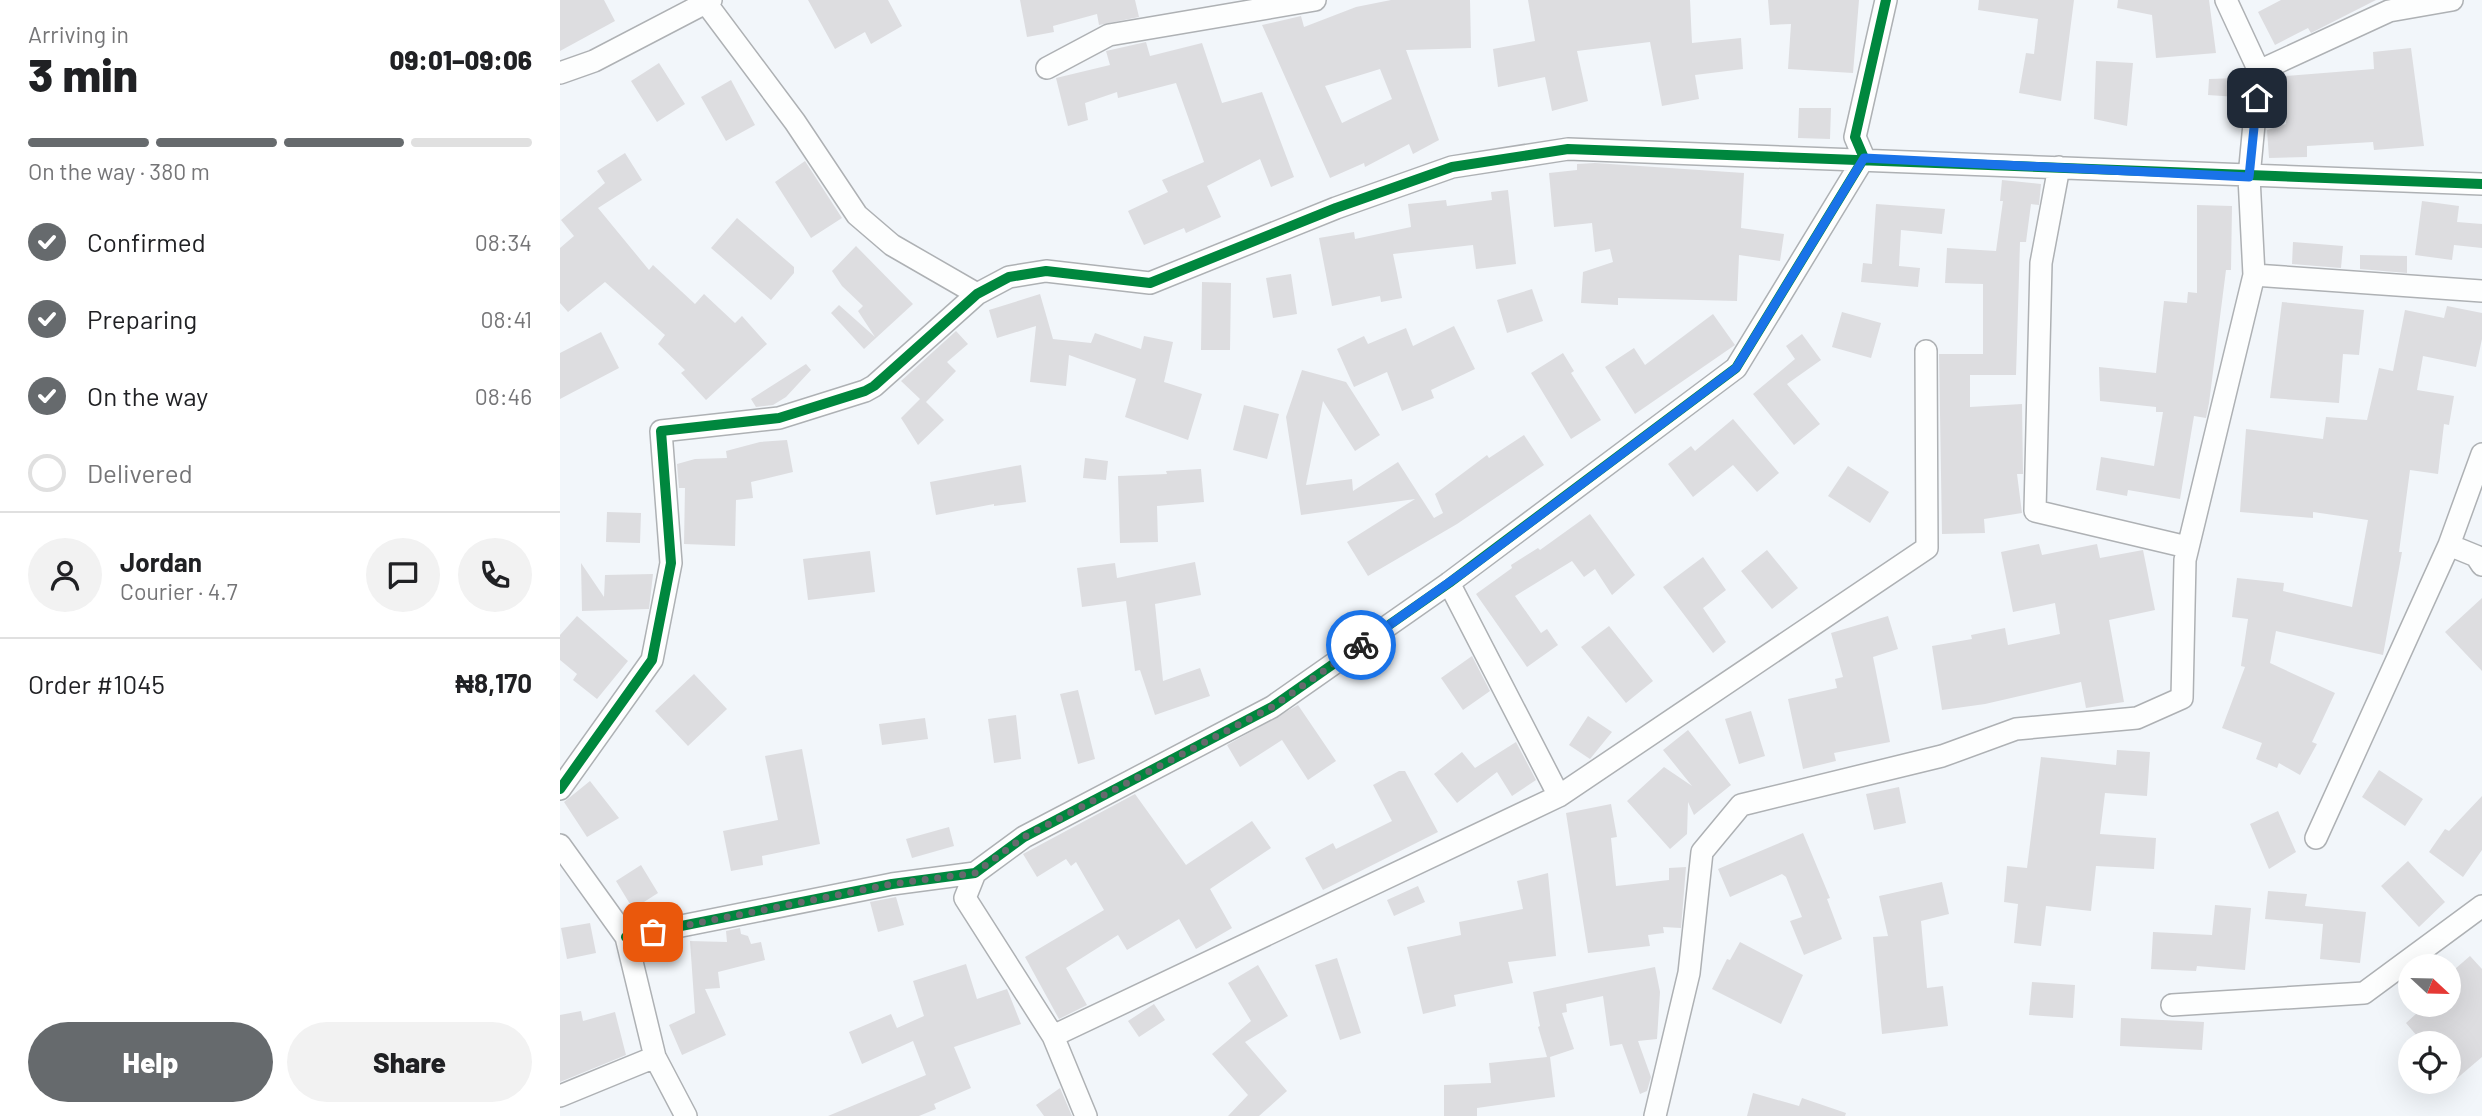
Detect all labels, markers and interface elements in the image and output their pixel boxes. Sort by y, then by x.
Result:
text: Arriving in [28,20,129,48]
text: 09:01–09:06 [390,44,532,75]
text: 3 min [28,46,138,101]
pin [2227,68,2287,128]
icon: home [2238,79,2276,117]
text: On the way · 380 m [28,157,210,185]
icon: check [28,223,66,261]
text: Confirmed [87,226,206,257]
text: 08:34 [475,228,532,256]
icon: check [28,300,66,338]
text: Preparing [87,303,197,334]
text: 08:41 [481,305,532,333]
icon: check [28,377,66,415]
text: On the way [87,380,208,411]
text: 08:46 [475,382,532,410]
text: Delivered [87,457,193,488]
button: person [28,538,102,612]
button: chat [366,538,440,612]
button: phone [458,538,532,612]
text: Jordan [120,546,202,577]
text: Courier · 4.7 [120,577,238,605]
courier [1326,610,1396,680]
icon: bike [1342,626,1380,664]
text: ₦8,170 [455,667,532,698]
text: Order #1045 [28,668,165,699]
pin [623,902,683,962]
icon: bag [634,913,672,951]
north arrow [2398,954,2460,1017]
map controls [2398,954,2461,1094]
button: Help [28,1022,273,1102]
button: Share [287,1022,532,1102]
button: locate [2398,1031,2461,1094]

